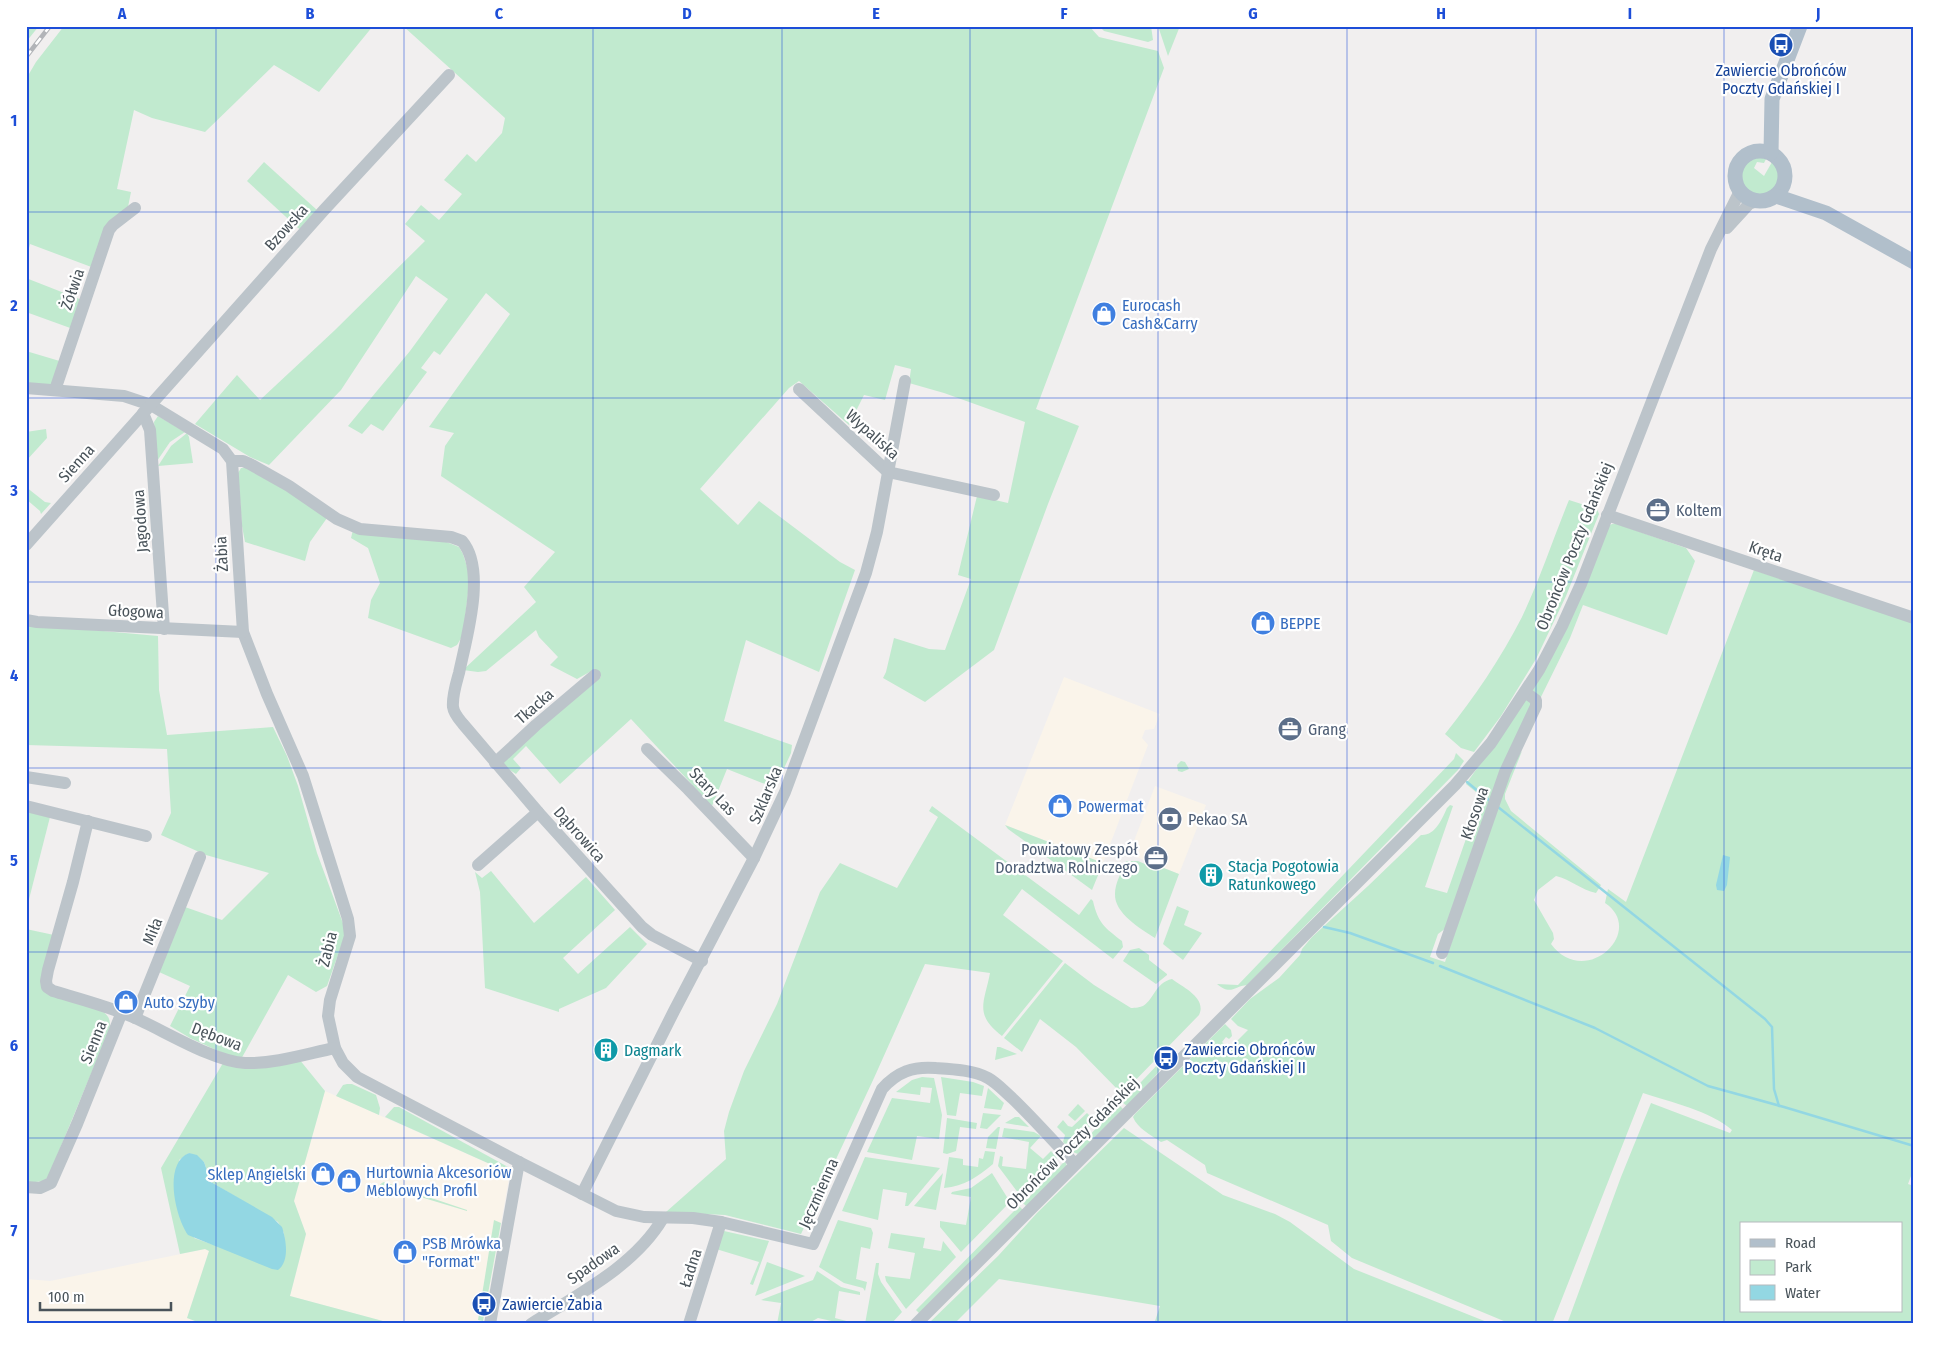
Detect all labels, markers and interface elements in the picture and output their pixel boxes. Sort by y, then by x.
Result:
text: A [117,4,127,23]
text: B [306,4,315,23]
text: C [495,4,504,23]
text: D [682,4,692,23]
text: E [872,4,880,23]
text: F [1060,4,1068,23]
text: G [1248,4,1258,23]
text: H [1436,4,1446,23]
text: I [1628,4,1632,23]
text: J [1815,4,1820,23]
bus stop icon: Zawiercie Obrońców Poczty Gdańskiej I [1768,32,1794,58]
place label: Zawiercie Obrońców Poczty Gdańskiej I [1715,61,1847,98]
text: 1 [11,111,17,130]
street label: Bzowska [261,200,312,254]
street label: Żółwia [57,266,88,312]
text: 2 [9,296,18,315]
place label: Eurocash Cash&Carry [1122,296,1199,333]
shop icon: Eurocash Cash&Carry [1091,301,1117,327]
street label: Wypaliska [842,405,903,463]
street label: Sienna [54,440,98,486]
street label: Obrońców Poczty Gdańskiej [1532,459,1617,633]
text: 3 [9,481,18,500]
street label: Jagodowa [129,489,152,553]
office icon: Koltem [1645,497,1671,523]
place label: Koltem [1676,501,1722,520]
street label: Żabia [211,536,232,572]
street label: Kręta [1746,537,1785,566]
street label: Głogowa [108,601,165,622]
shop icon: BEPPE [1250,610,1276,636]
place label: BEPPE [1280,614,1321,633]
text: 4 [10,666,18,685]
street label: Tkacka [511,685,557,728]
office icon: Grang [1277,716,1303,742]
place label: Grang [1308,720,1347,739]
street label: Szklarska [745,763,786,827]
street label: Stary Las [685,764,740,819]
street label: Kłosowa [1457,784,1492,842]
shop icon: Powermat [1047,793,1073,819]
place label: Powermat [1078,797,1144,816]
street label: Dąbrowica [549,803,610,867]
bank icon: Pekao SA [1157,806,1183,832]
place label: Pekao SA [1188,810,1248,829]
place label: Powiatowy Zespół Doradztwa Rolniczego [995,840,1138,877]
office icon: Powiatowy Zespół Doradztwa Rolniczego [1143,845,1169,871]
text: 5 [10,851,18,870]
place label: Stacja Pogotowia Ratunkowego [1228,857,1339,894]
building icon: Stacja Pogotowia Ratunkowego [1198,862,1224,888]
street label: Miła [138,915,167,948]
street label: Żabia [314,929,341,969]
shop icon: Auto Szyby [113,989,139,1015]
place label: Auto Szyby [144,993,216,1012]
street label: Sienna [76,1018,111,1066]
street label: Dębowa [189,1018,245,1055]
text: 6 [10,1036,18,1055]
building icon: Dagmark [593,1037,619,1063]
place label: Zawiercie Obrońców Poczty Gdańskiej II [1184,1040,1316,1077]
place label: Dagmark [624,1041,682,1060]
bus stop icon: Zawiercie Obrońców Poczty Gdańskiej II [1153,1045,1179,1071]
street label: Obrońców Poczty Gdańskiej [1002,1073,1143,1214]
street label: Jęczmienna [795,1155,842,1231]
shop icon: Sklep Angielski [310,1161,336,1187]
place label: Hurtownia Akcesoriów Meblowych Profil [366,1163,512,1200]
place label: Sklep Angielski [207,1165,306,1184]
shop icon: Hurtownia Akcesoriów Meblowych Profil [336,1168,362,1194]
text: 7 [11,1221,18,1240]
legend [1740,1222,1902,1312]
place label: PSB Mrówka "Format" [422,1234,501,1271]
text: Road [1785,1234,1816,1252]
shop icon: PSB Mrówka "Format" [392,1239,418,1265]
street label: Spadowa [564,1239,623,1288]
street label: Ładna [675,1246,706,1290]
text: Park [1785,1258,1812,1276]
scale bar [40,1280,171,1312]
text: Water [1785,1284,1821,1302]
text: 100 m [48,1288,85,1306]
bus stop icon: Zawiercie Żabia [471,1291,497,1317]
place label: Zawiercie Żabia [502,1295,603,1314]

